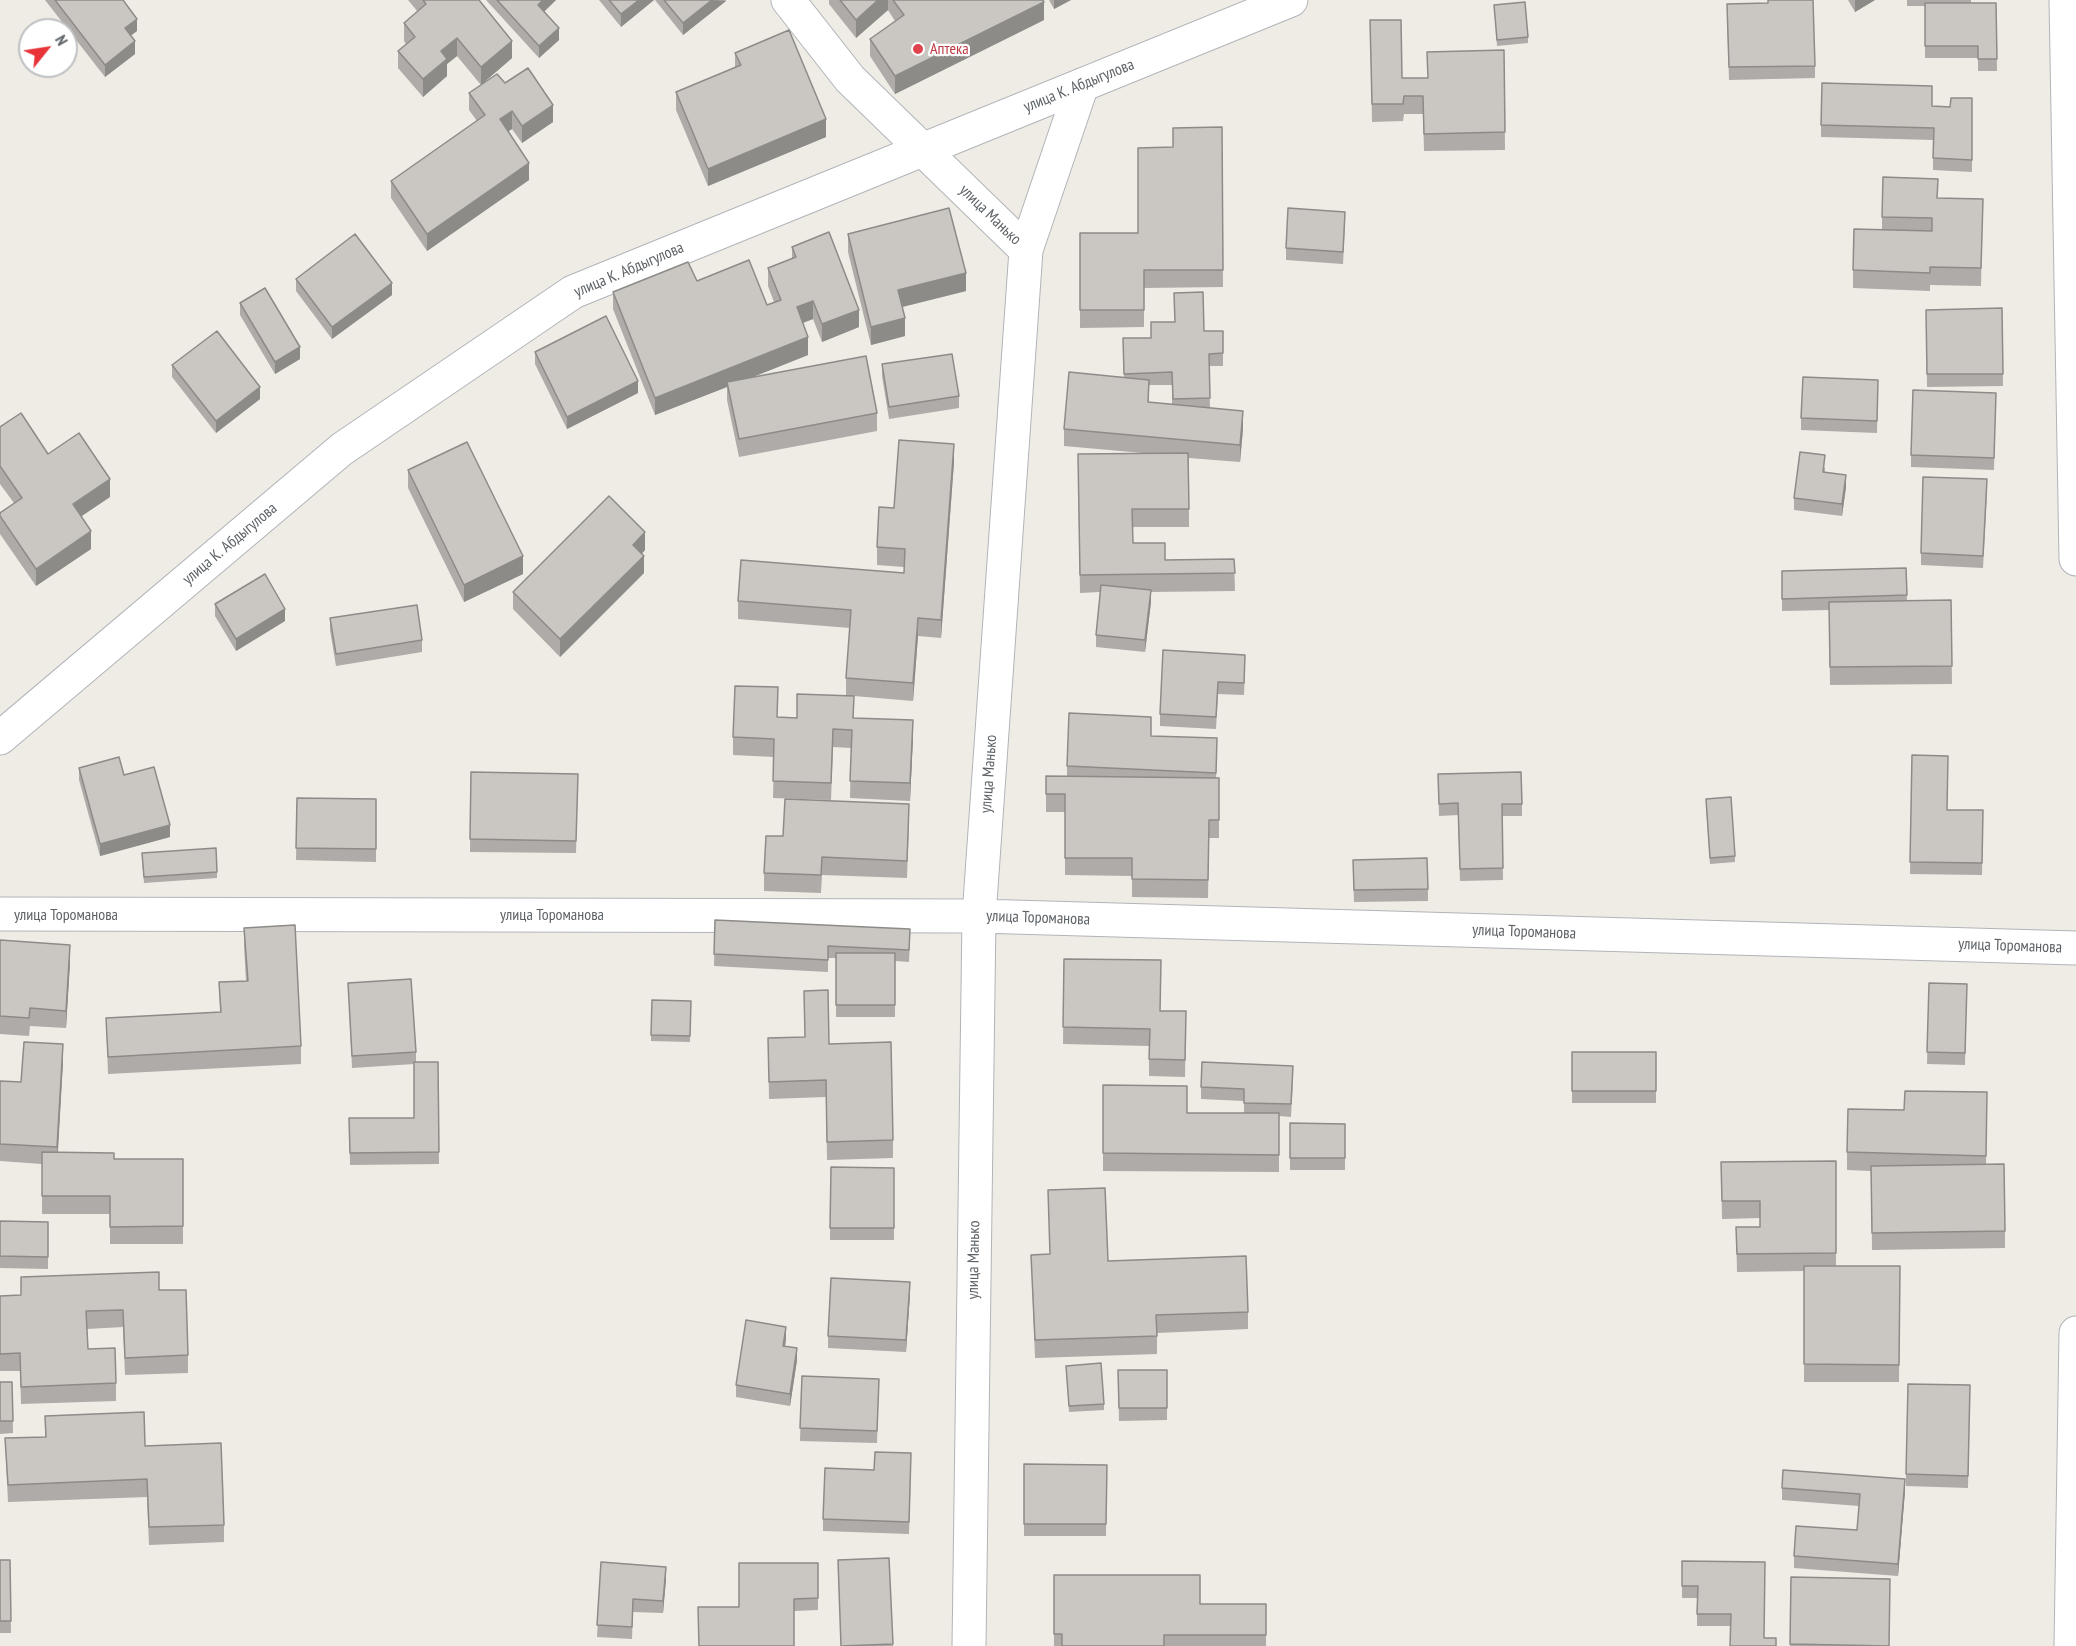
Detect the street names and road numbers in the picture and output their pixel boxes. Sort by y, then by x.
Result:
street label: улица К. Абдыгулова [1021,55,1137,117]
street label: улица Манько [955,181,1025,249]
street label: улица К. Абдыгулова [571,238,687,302]
street label: улица К. Абдыгулова [179,499,281,589]
street label: улица Манько [977,734,1001,814]
street label: улица Тороманова [14,905,118,925]
street label: улица Тороманова [500,905,604,925]
street label: улица Тороманова [986,907,1090,929]
street label: улица Тороманова [1472,921,1576,943]
street label: улица Тороманова [1958,935,2062,957]
street label: улица Манько [964,1220,984,1300]

